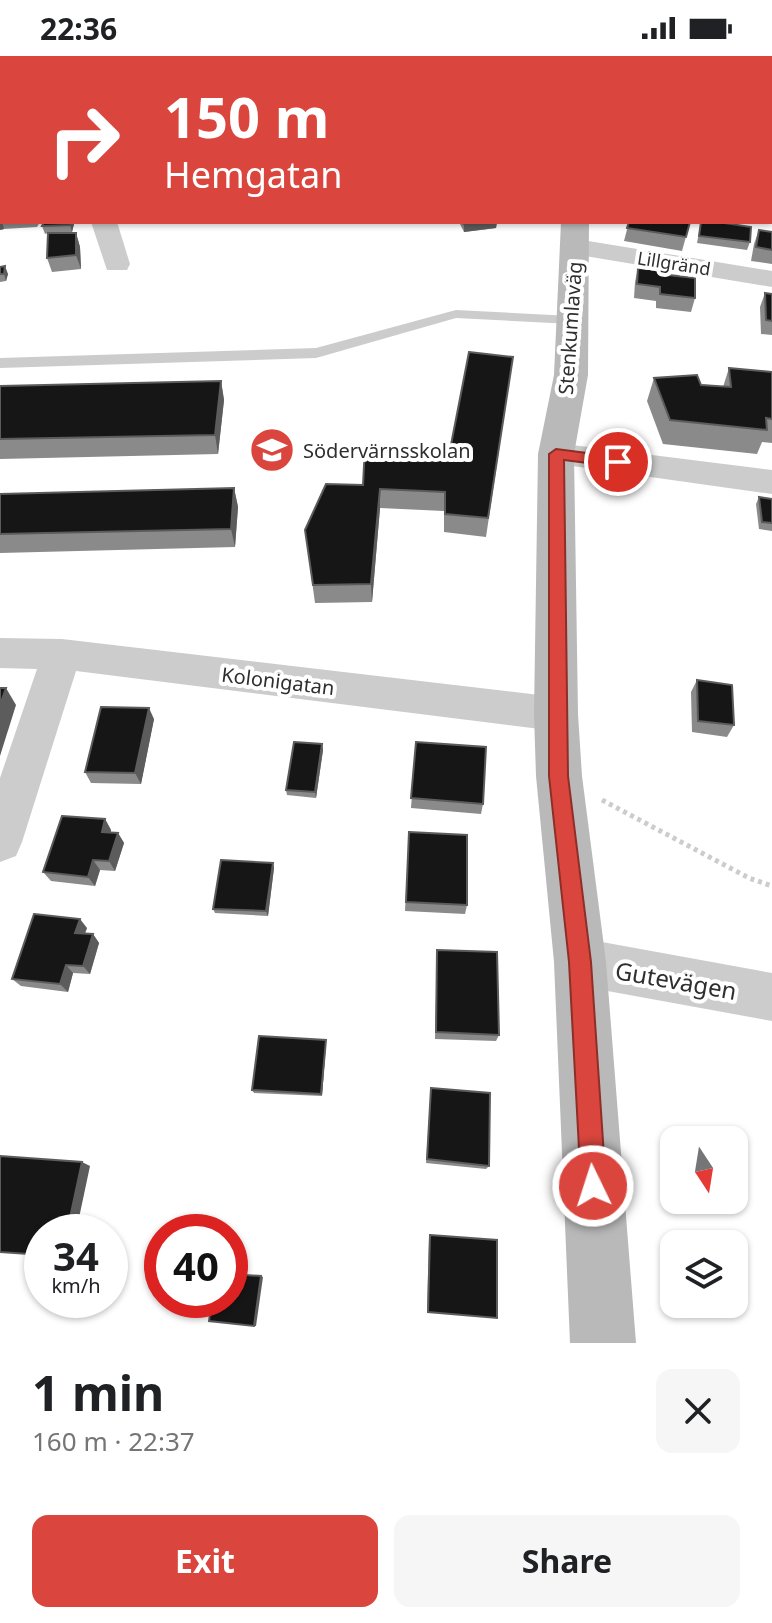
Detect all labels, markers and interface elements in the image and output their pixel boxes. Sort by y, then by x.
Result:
text: 22:36 [40,8,117,49]
text: 150 m [164,78,329,154]
icon: right [32,88,136,192]
text: Hemgatan [164,150,342,199]
street label: Lillgränd [636,245,712,281]
street label: Stenkumlaväg [552,260,588,396]
school or university icon: Södervärnsskolan [248,426,296,474]
pin [584,428,652,496]
place label: Södervärnsskolan [303,437,471,464]
icon: arrive [596,440,640,484]
street label: Kolonigatan [220,661,336,701]
street label: Gutevägen [613,953,739,1007]
north arrow [660,1126,748,1214]
map controls [660,1126,748,1318]
position arrow [551,1144,635,1228]
speed limit sign: 40 [144,1214,248,1318]
text: 34 [53,1228,99,1283]
button: layers [660,1230,748,1318]
text: km/h [51,1272,101,1299]
text: 1 min [32,1360,164,1425]
button: close [656,1369,740,1453]
text: 160 m · 22:37 [32,1423,195,1459]
button: Exit [32,1515,378,1607]
button: Share [394,1515,740,1607]

